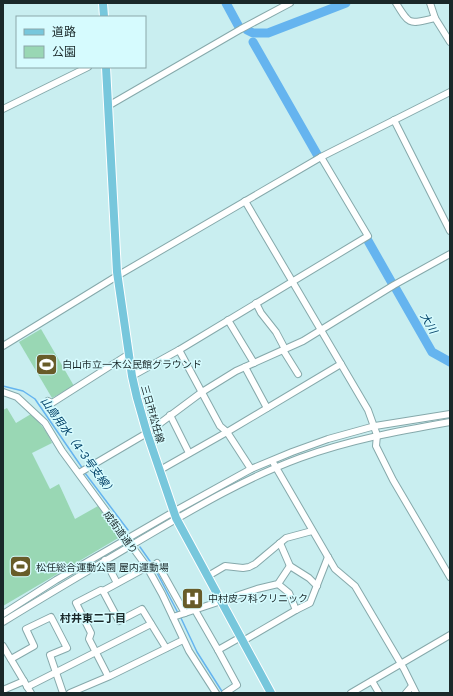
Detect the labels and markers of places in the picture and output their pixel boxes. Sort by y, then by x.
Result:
sports icon: 白山市立一木公民館グラウンド [34,351,60,377]
place label: 白山市立一木公民館グラウンド [62,358,202,370]
sports icon: 松任総合運動公園 屋内運動場 [8,554,34,580]
place label: 松任総合運動公園 屋内運動場 [36,561,169,573]
hospital icon: 中村皮フ科クリニック [179,585,205,611]
place label: 中村皮フ科クリニック [208,592,308,604]

